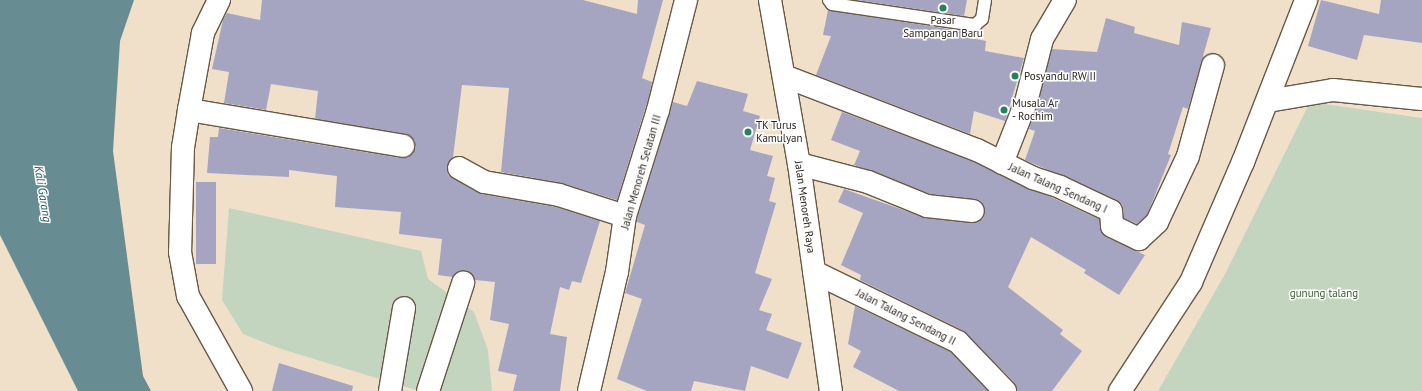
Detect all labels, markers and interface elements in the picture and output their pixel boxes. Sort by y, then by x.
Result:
marker: Pasar Sampangan Baru [938,3,948,13]
place label: Pasar Sampangan Baru [903,14,983,40]
place label: Posyandu RW II [1024,69,1096,83]
marker: Posyandu RW II [1009,70,1021,82]
place label: Musala Ar - Rochim [1012,97,1058,123]
marker: Musala Ar - Rochim [999,105,1009,115]
street label: Jalan Menoreh Selatan III [618,113,664,231]
place label: TK Turus Kamulyan [756,119,803,145]
marker: TK Turus Kamulyan [743,127,753,137]
street label: Jalan Menoreh Raya [792,160,818,254]
street label: Jalan Talang Sendang I [1006,160,1110,216]
water label: Kali Garang [31,165,55,223]
street label: Jalan Talang Sendang II [854,286,958,348]
park label: gunung talang [1290,286,1358,300]

